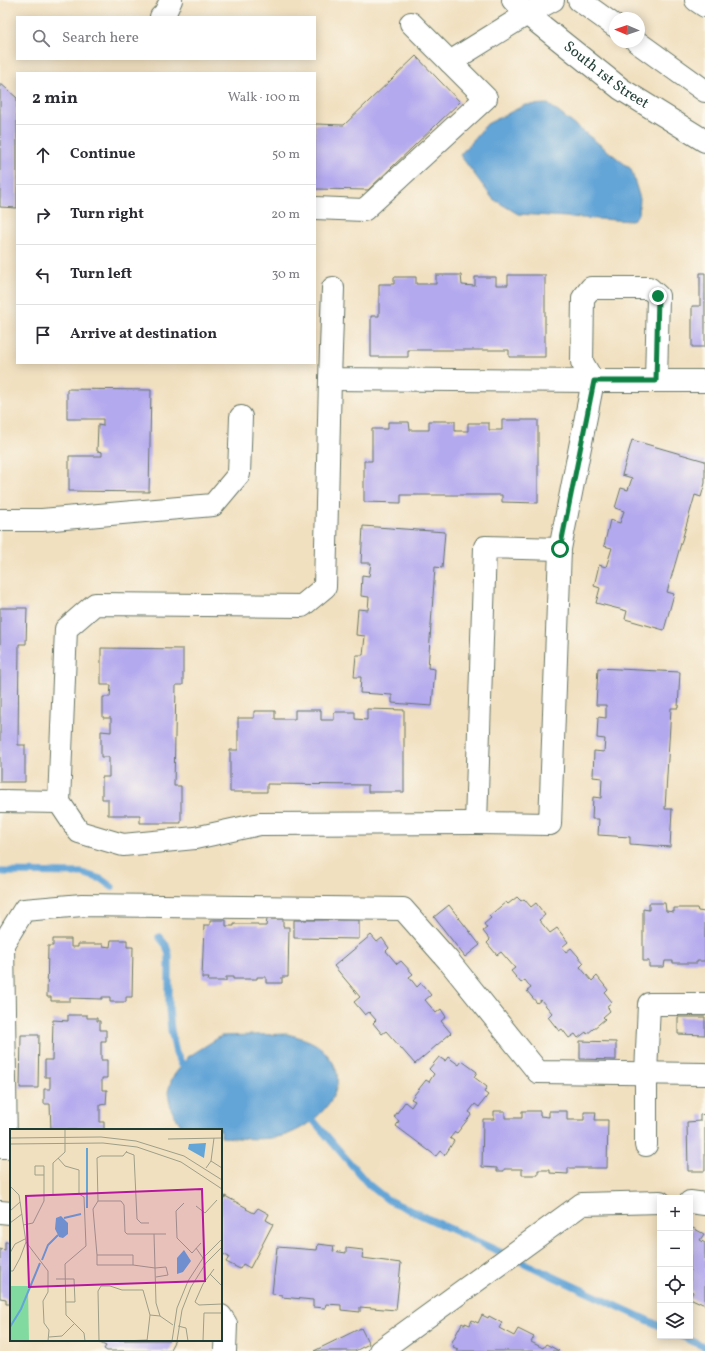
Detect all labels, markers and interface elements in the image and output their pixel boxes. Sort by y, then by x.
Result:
north arrow [609,12,645,48]
search box [16,16,316,60]
icon: search [30,27,52,49]
text: Search here [62,28,139,49]
street label: South 1st Street [559,37,653,114]
text: 2 min [32,87,78,110]
text: Walk · 100 m [228,89,300,107]
icon: ahead [32,144,54,166]
text: Continue [70,144,135,165]
text: 50 m [272,146,300,164]
icon: right [32,204,54,226]
text: Turn right [70,204,144,225]
text: 20 m [271,206,300,224]
icon: left [32,264,54,286]
text: Turn left [70,264,132,285]
text: 30 m [272,266,300,284]
route end [649,287,667,305]
icon: arrive [32,324,54,346]
text: Arrive at destination [70,324,217,345]
route start [551,540,569,558]
inset map [10,1129,222,1341]
map controls [657,1195,693,1339]
button: + [657,1195,693,1231]
button: − [657,1231,693,1267]
button: locate [657,1267,693,1303]
button: layers [657,1303,693,1339]

